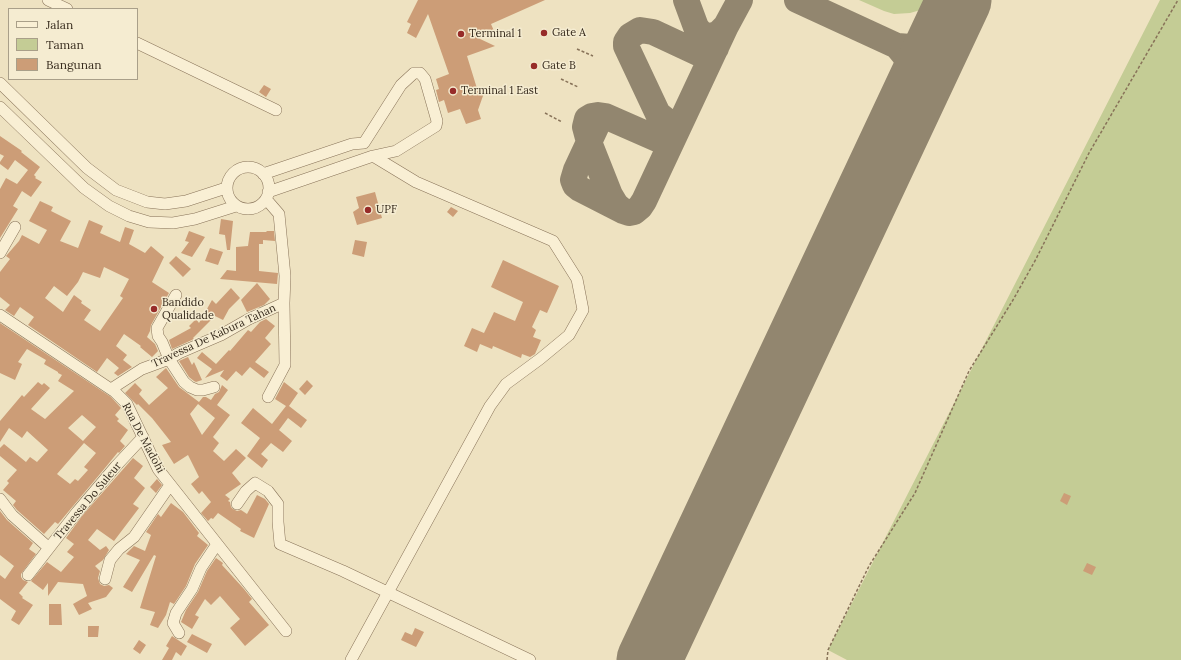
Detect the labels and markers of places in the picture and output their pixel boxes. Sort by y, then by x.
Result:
place label: Gate A [552,26,586,40]
place label: Terminal 1 [469,27,521,41]
marker: Gate A [539,28,549,38]
marker: Terminal 1 [456,29,466,39]
place label: Gate B [542,59,576,73]
marker: Gate B [529,61,539,71]
place label: Terminal 1 East [461,84,538,98]
marker: Terminal 1 East [448,86,458,96]
place label: UPF [376,203,397,217]
marker: UPF [363,205,373,215]
place label: Bandido Qualidade [162,296,214,322]
marker: Bandido Qualidade [149,304,159,314]

